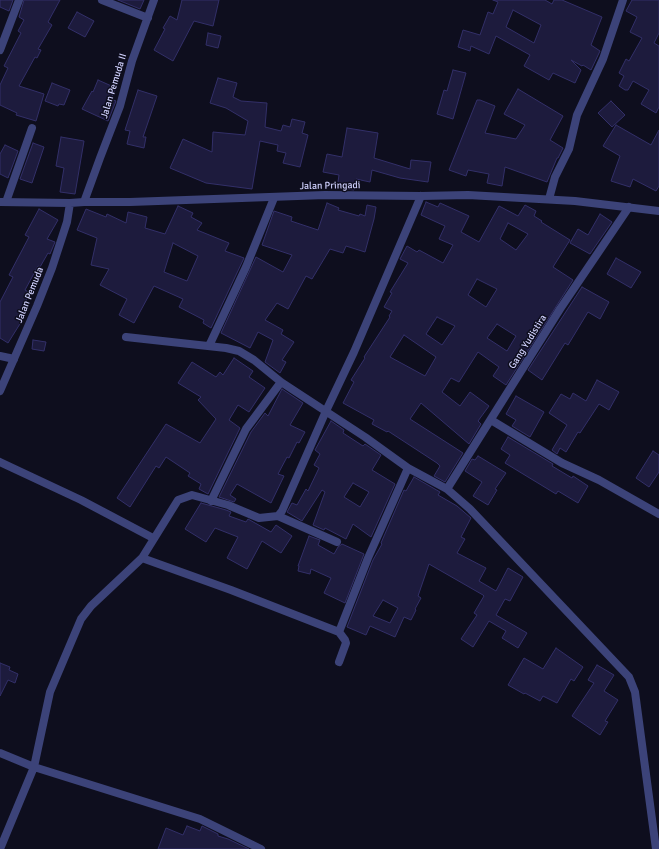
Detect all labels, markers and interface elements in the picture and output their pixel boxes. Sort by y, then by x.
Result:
street label: Jalan Pemuda II [98,52,130,120]
street label: Jalan Pringadi [300,179,360,193]
street label: Jalan Pemuda [13,265,47,325]
street label: Gang Yudistira [507,313,549,371]

